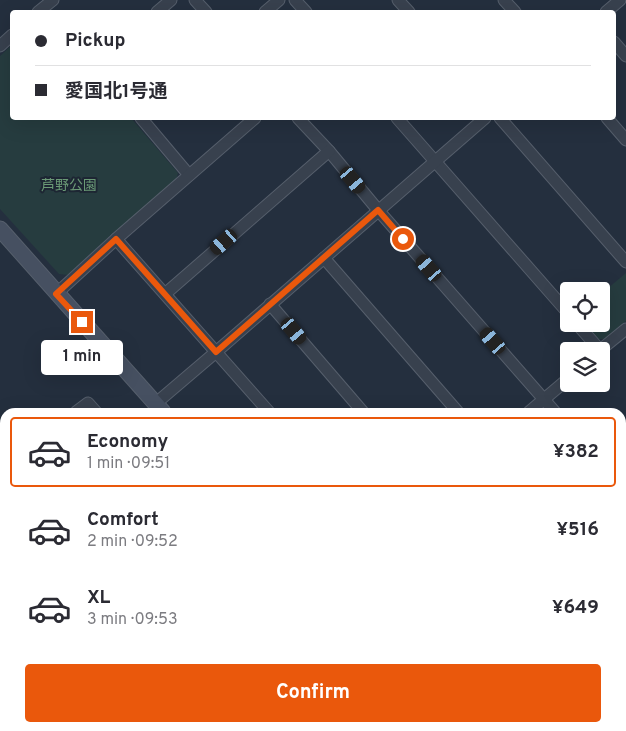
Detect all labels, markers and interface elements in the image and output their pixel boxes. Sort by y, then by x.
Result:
text: Pickup [65,29,125,53]
text: 愛国北1号通 [65,80,168,104]
car [337,164,368,196]
park label: 芦野公園 [41,178,97,195]
car [207,226,240,258]
route start [392,228,414,250]
car [413,252,444,284]
map controls [560,282,610,392]
button: locate [560,282,610,332]
route end [71,311,93,333]
car [278,315,309,347]
car [477,325,508,357]
callout: 1 min [41,340,123,374]
button: layers [560,342,610,392]
text: 1 min [63,347,101,367]
icon: car [27,430,72,475]
text: Economy [87,430,168,454]
text: ¥382 [553,440,599,464]
text: 1 min · 09:51 [87,454,170,474]
icon: car [27,508,72,553]
text: Comfort [87,508,159,532]
text: ¥516 [557,518,599,542]
text: 2 min · 09:52 [87,532,178,552]
icon: car [27,586,72,631]
text: XL [87,586,110,610]
text: ¥649 [552,596,599,620]
text: 3 min · 09:53 [87,610,178,630]
button: Confirm [25,664,601,722]

